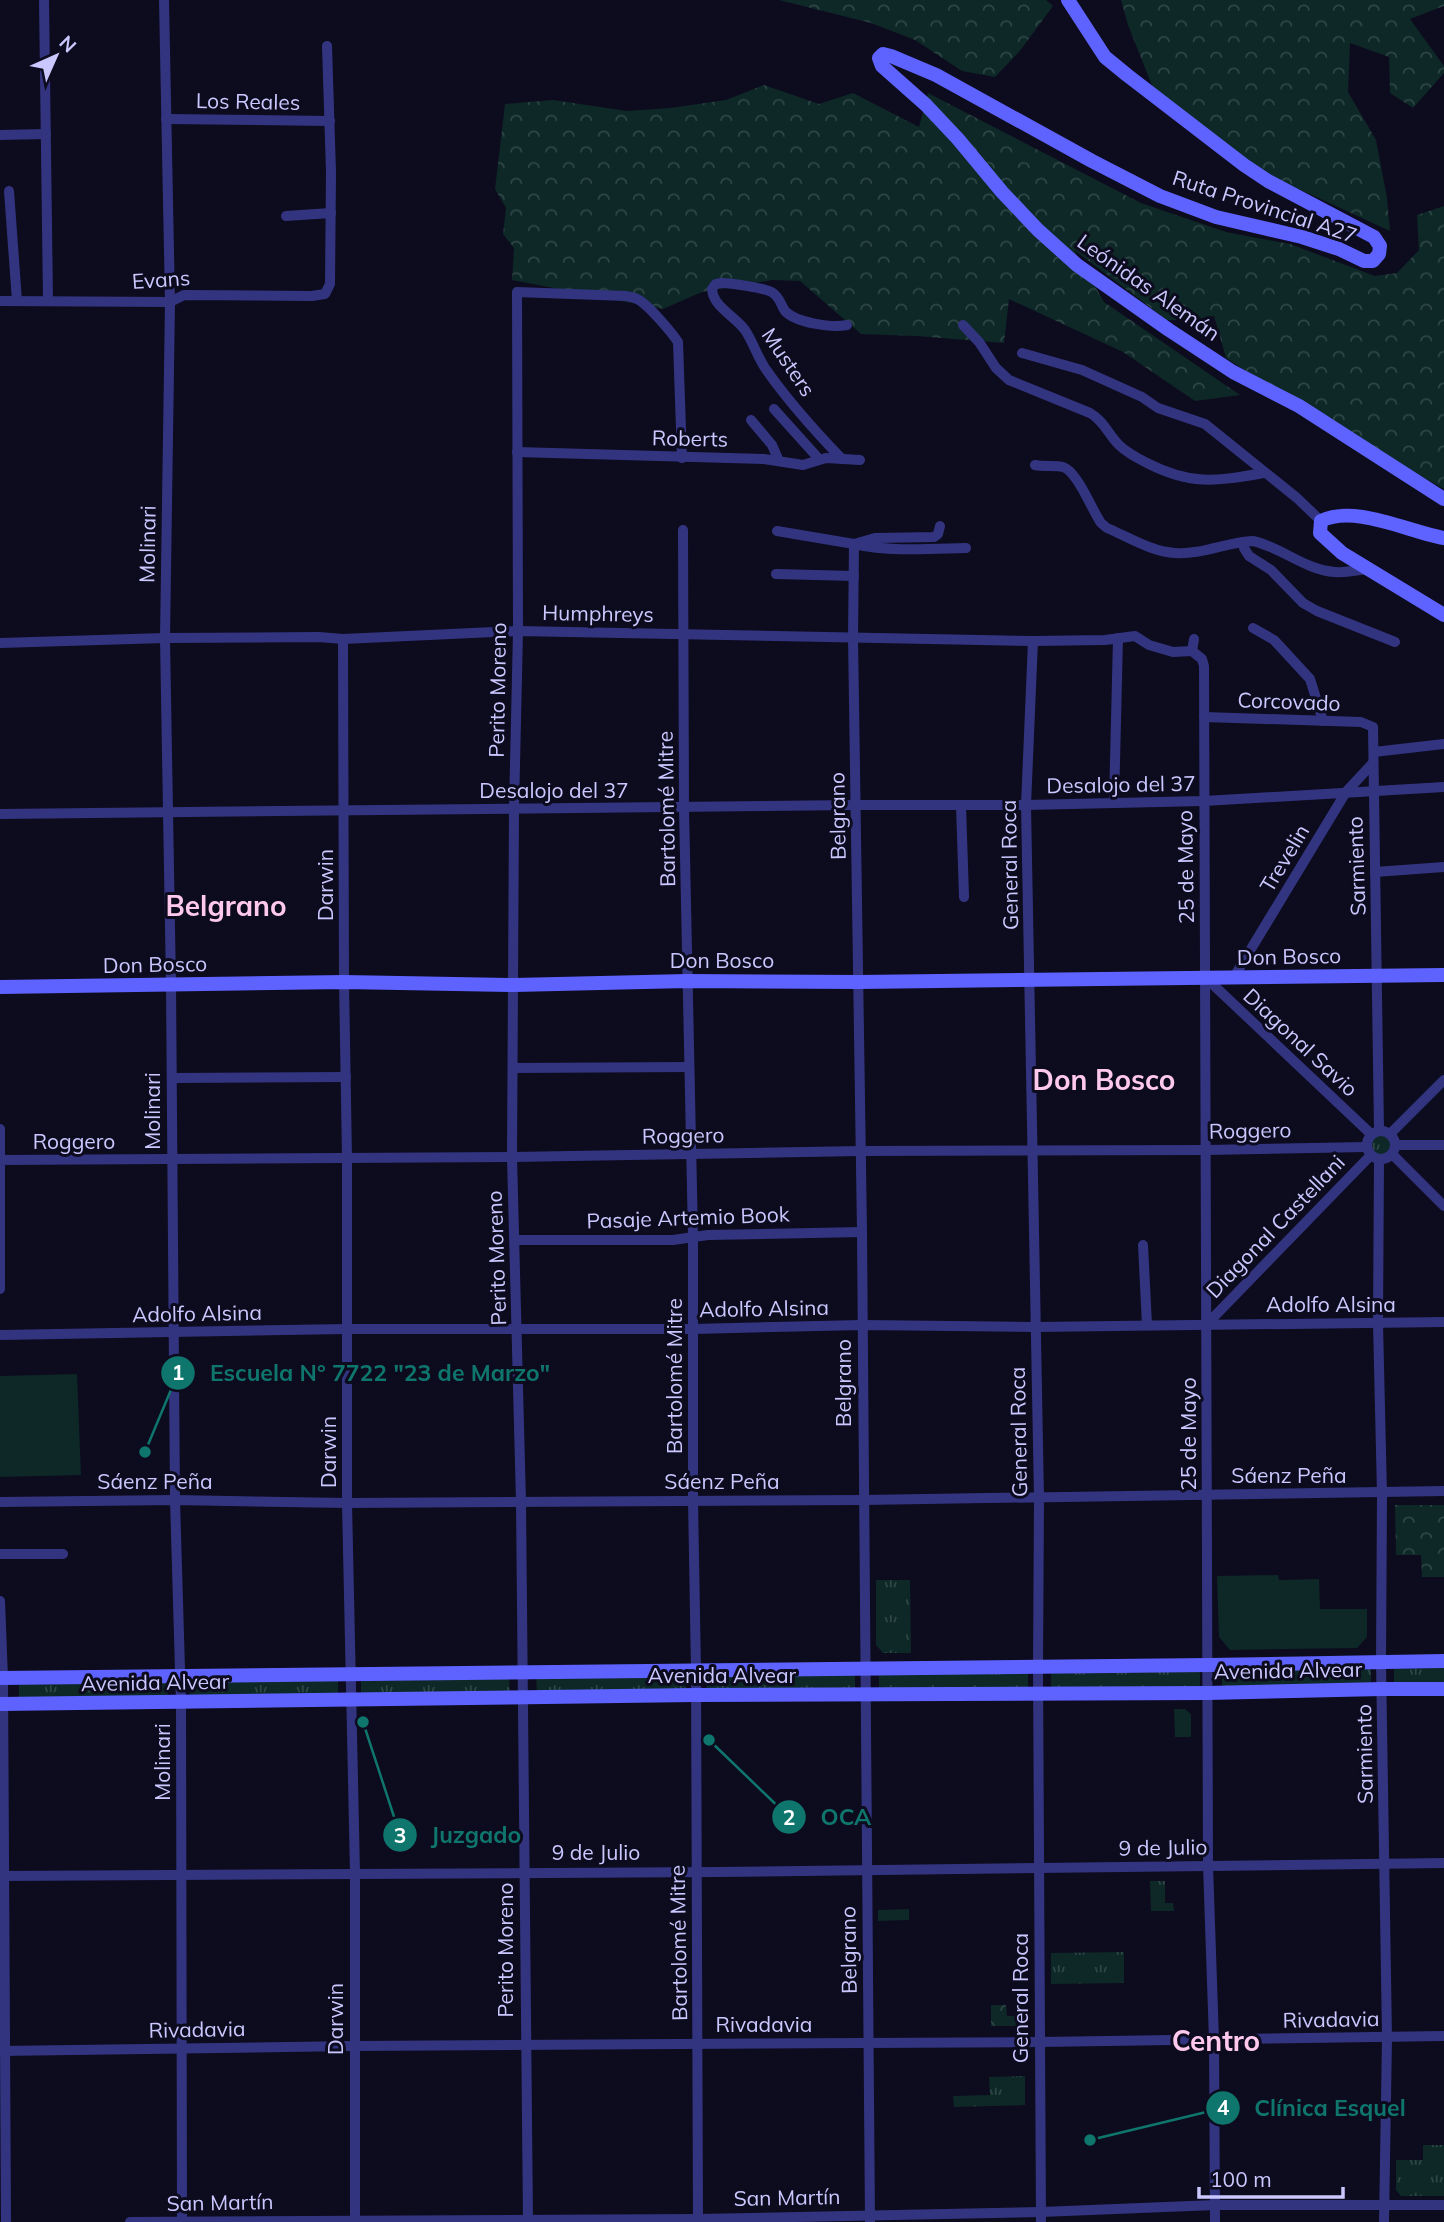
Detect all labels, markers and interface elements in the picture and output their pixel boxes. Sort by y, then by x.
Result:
north arrow [21,21,91,91]
text: N [54,30,82,58]
street label: Los Reales [196,87,300,115]
street label: Ruta Provincial A27 [1169,164,1361,248]
street label: Leónidas Alemán [1073,228,1225,346]
street label: Evans [131,264,191,294]
street label: Musters [757,323,821,401]
street label: Roberts [652,424,728,452]
street label: Molinari [133,505,161,583]
street label: Humphreys [542,599,654,627]
street label: Perito Moreno [483,622,511,758]
street label: Corcovado [1237,686,1341,716]
street label: Bartolomé Mitre [652,731,680,887]
street label: Desalojo del 37 [1046,770,1196,798]
street label: Belgrano [823,772,851,860]
street label: Desalojo del 37 [479,777,629,803]
street label: General Roca [995,800,1023,930]
street label: 25 de Mayo [1171,810,1199,924]
street label: Sarmiento [1341,816,1371,916]
street label: Trevelin [1254,819,1314,897]
street label: Darwin [312,849,338,921]
district label: Belgrano [165,888,287,923]
street label: Don Bosco [1237,942,1341,970]
street label: Don Bosco [670,947,774,973]
street label: Don Bosco [103,950,207,978]
street label: Diagonal Savio [1238,982,1364,1102]
district label: Don Bosco [1033,1062,1175,1097]
street label: Molinari [139,1072,165,1150]
street label: Roggero [1209,1116,1291,1144]
street label: Roggero [642,1121,724,1149]
street label: Roggero [33,1128,115,1154]
street label: Diagonal Castellani [1200,1149,1350,1303]
street label: Perito Moreno [481,1190,511,1326]
street label: Pasaje Artemio Book [586,1200,790,1234]
street label: Adolfo Alsina [1266,1291,1396,1317]
street label: Adolfo Alsina [699,1294,829,1322]
street label: Bartolomé Mitre [661,1298,687,1454]
street label: Adolfo Alsina [132,1299,262,1327]
street label: Belgrano [830,1339,856,1427]
callout: Escuela N° 7722 "23 de Marzo" [161,1351,564,1395]
text: Escuela N° 7722 "23 de Marzo" [210,1358,550,1387]
text: 1 [172,1359,184,1385]
street label: General Roca [1004,1367,1032,1497]
street label: 25 de Mayo [1175,1377,1201,1491]
street label: Darwin [315,1416,341,1488]
street label: Sáenz Peña [1231,1462,1347,1488]
street label: Sáenz Peña [97,1468,213,1494]
street label: Sáenz Peña [664,1468,780,1494]
street label: Avenida Alvear [1214,1656,1363,1684]
street label: Avenida Alvear [648,1662,797,1688]
street label: Avenida Alvear [81,1668,230,1696]
street label: Sarmiento [1350,1704,1378,1804]
street label: Molinari [149,1723,175,1801]
callout: OCA [771,1795,885,1839]
text: OCA [821,1802,872,1831]
text: 2 [783,1804,795,1830]
callout: Juzgado [382,1813,536,1857]
text: Juzgado [431,1820,521,1849]
text: 3 [394,1822,406,1848]
street label: 9 de Julio [1118,1833,1208,1861]
street label: 9 de Julio [552,1839,640,1865]
street label: Bartolomé Mitre [664,1865,692,2021]
street label: Perito Moreno [492,1882,518,2018]
street label: Belgrano [834,1906,862,1994]
street label: General Roca [1007,1933,1033,2063]
street label: Darwin [322,1983,348,2055]
street label: Rivadavia [1282,2005,1380,2033]
street label: Rivadavia [716,2011,812,2037]
street label: Rivadavia [148,2015,246,2043]
district label: Centro [1172,2023,1260,2058]
callout: Clínica Esquel [1205,2086,1420,2130]
text: Clínica Esquel [1254,2093,1406,2122]
text: 4 [1217,2094,1230,2120]
scale bar [1199,2156,1342,2200]
text: 100 m [1210,2166,1272,2192]
street label: San Martín [733,2183,841,2211]
street label: San Martín [166,2188,274,2216]

